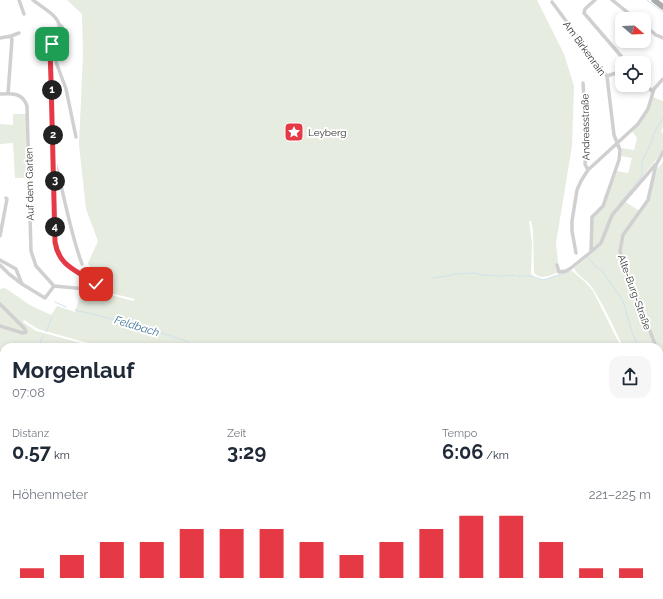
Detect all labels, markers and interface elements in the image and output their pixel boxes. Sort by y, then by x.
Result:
north arrow [615,12,651,48]
map controls [615,12,651,92]
street label: Am Birkenrain [561,19,608,78]
pin [35,27,69,61]
icon: arrive [41,33,63,55]
button: locate [615,56,651,92]
pin: 1 [42,80,62,100]
text: 1 [49,83,55,96]
street label: Andreasstraße [579,93,592,160]
place icon: Leyberg [283,121,305,143]
pin: 2 [43,125,63,145]
place label: Leyberg [308,127,346,138]
text: 2 [50,128,56,141]
street label: Auf dem Garten [23,147,36,221]
pin: 3 [45,171,65,191]
text: 3 [52,174,58,187]
pin: 4 [45,217,65,237]
text: 4 [52,220,58,233]
street label: Alte-Burg-Straße [616,253,653,331]
pin [79,267,113,301]
icon: check [85,273,107,295]
water label: Feldbach [113,313,161,339]
button: share [609,356,651,398]
text: Morgenlauf [12,357,134,383]
text: 07:08 [12,385,45,400]
text: Distanz [12,427,49,440]
text: Zeit [227,427,246,440]
text: Tempo [442,427,477,440]
text: 0.57 [12,440,51,464]
text: 3:29 [227,440,266,464]
text: 6:06 [442,440,484,464]
text: km [51,449,70,462]
text: /km [484,449,509,462]
text: Höhenmeter [12,487,88,502]
text: 221–225 m [589,487,651,502]

